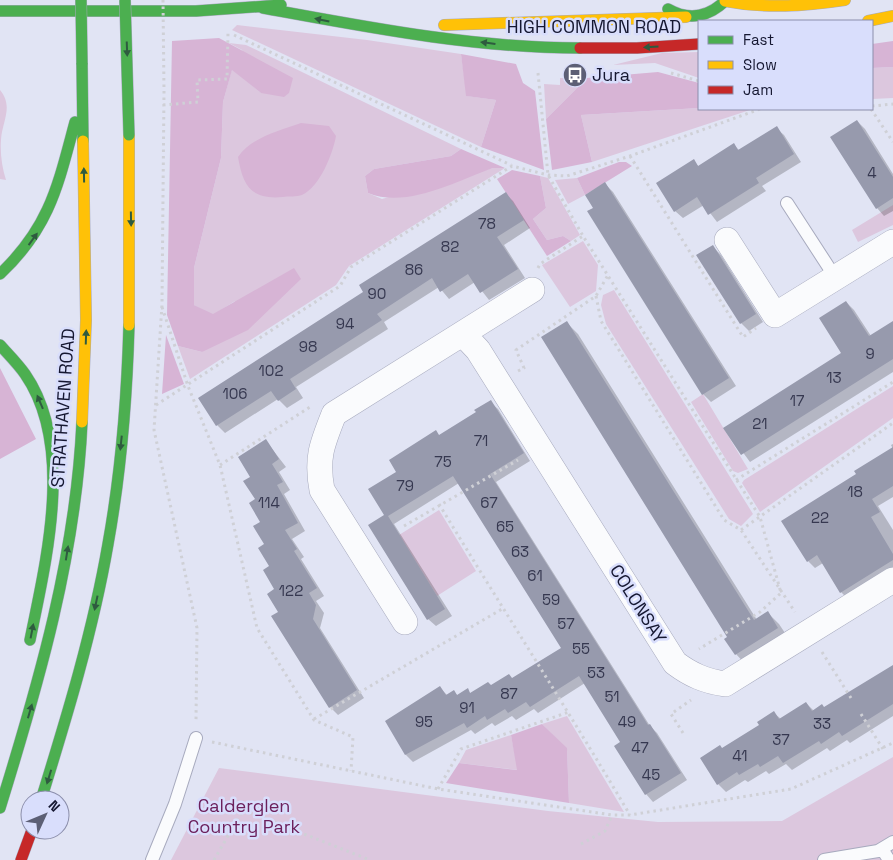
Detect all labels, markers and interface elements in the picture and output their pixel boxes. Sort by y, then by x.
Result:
street label: HIGH COMMON ROAD [507,15,681,38]
one-way arrow [315,16,330,24]
legend [698,20,873,110]
text: Fast [743,30,774,49]
one-way arrow [480,39,496,47]
one-way arrow [123,41,131,57]
one-way arrow [642,44,658,52]
text: Slow [743,55,777,74]
bus stop icon: Jura [562,62,588,88]
place label: Jura [592,63,630,86]
text: Jam [743,80,773,99]
house number: 4 [867,163,877,182]
one-way arrow [80,167,88,183]
one-way arrow [127,211,135,227]
house number: 78 [478,214,496,233]
one-way arrow [28,233,39,246]
house number: 82 [441,237,459,256]
house number: 86 [405,260,423,279]
house number: 90 [368,284,386,303]
house number: 94 [336,314,354,333]
street label: STRATHAVEN ROAD [45,328,80,488]
one-way arrow [82,329,90,345]
house number: 98 [299,337,317,356]
house number: 9 [865,344,875,363]
house number: 102 [259,361,283,380]
house number: 13 [826,368,842,387]
house number: 106 [222,384,248,403]
house number: 17 [790,391,804,410]
one-way arrow [35,395,43,409]
house number: 21 [752,414,768,433]
house number: 71 [474,431,488,450]
one-way arrow [117,435,125,451]
house number: 75 [434,452,452,471]
house number: 79 [396,476,414,495]
house number: 18 [847,482,863,501]
house number: 114 [258,493,280,512]
house number: 67 [480,493,498,512]
house number: 22 [811,508,829,527]
house number: 65 [496,517,514,536]
house number: 63 [511,542,529,561]
one-way arrow [64,545,72,561]
street label: COLONSAY [605,560,672,648]
house number: 61 [527,566,543,585]
house number: 122 [279,581,303,600]
house number: 59 [542,590,560,609]
one-way arrow [91,595,99,611]
house number: 57 [557,614,575,633]
one-way arrow [28,623,36,638]
house number: 55 [572,639,590,658]
house number: 53 [587,663,605,682]
house number: 87 [500,684,518,703]
house number: 51 [604,687,620,706]
house number: 91 [459,698,475,717]
one-way arrow [26,704,34,719]
house number: 95 [415,712,433,731]
house number: 49 [618,712,636,731]
house number: 33 [813,714,831,733]
house number: 37 [772,730,790,749]
house number: 47 [631,738,649,757]
house number: 41 [732,746,748,765]
house number: 45 [642,765,660,784]
one-way arrow [44,769,52,784]
north arrow [20,790,70,840]
park label: Calderglen Country Park [188,794,301,838]
text: N [45,796,64,816]

